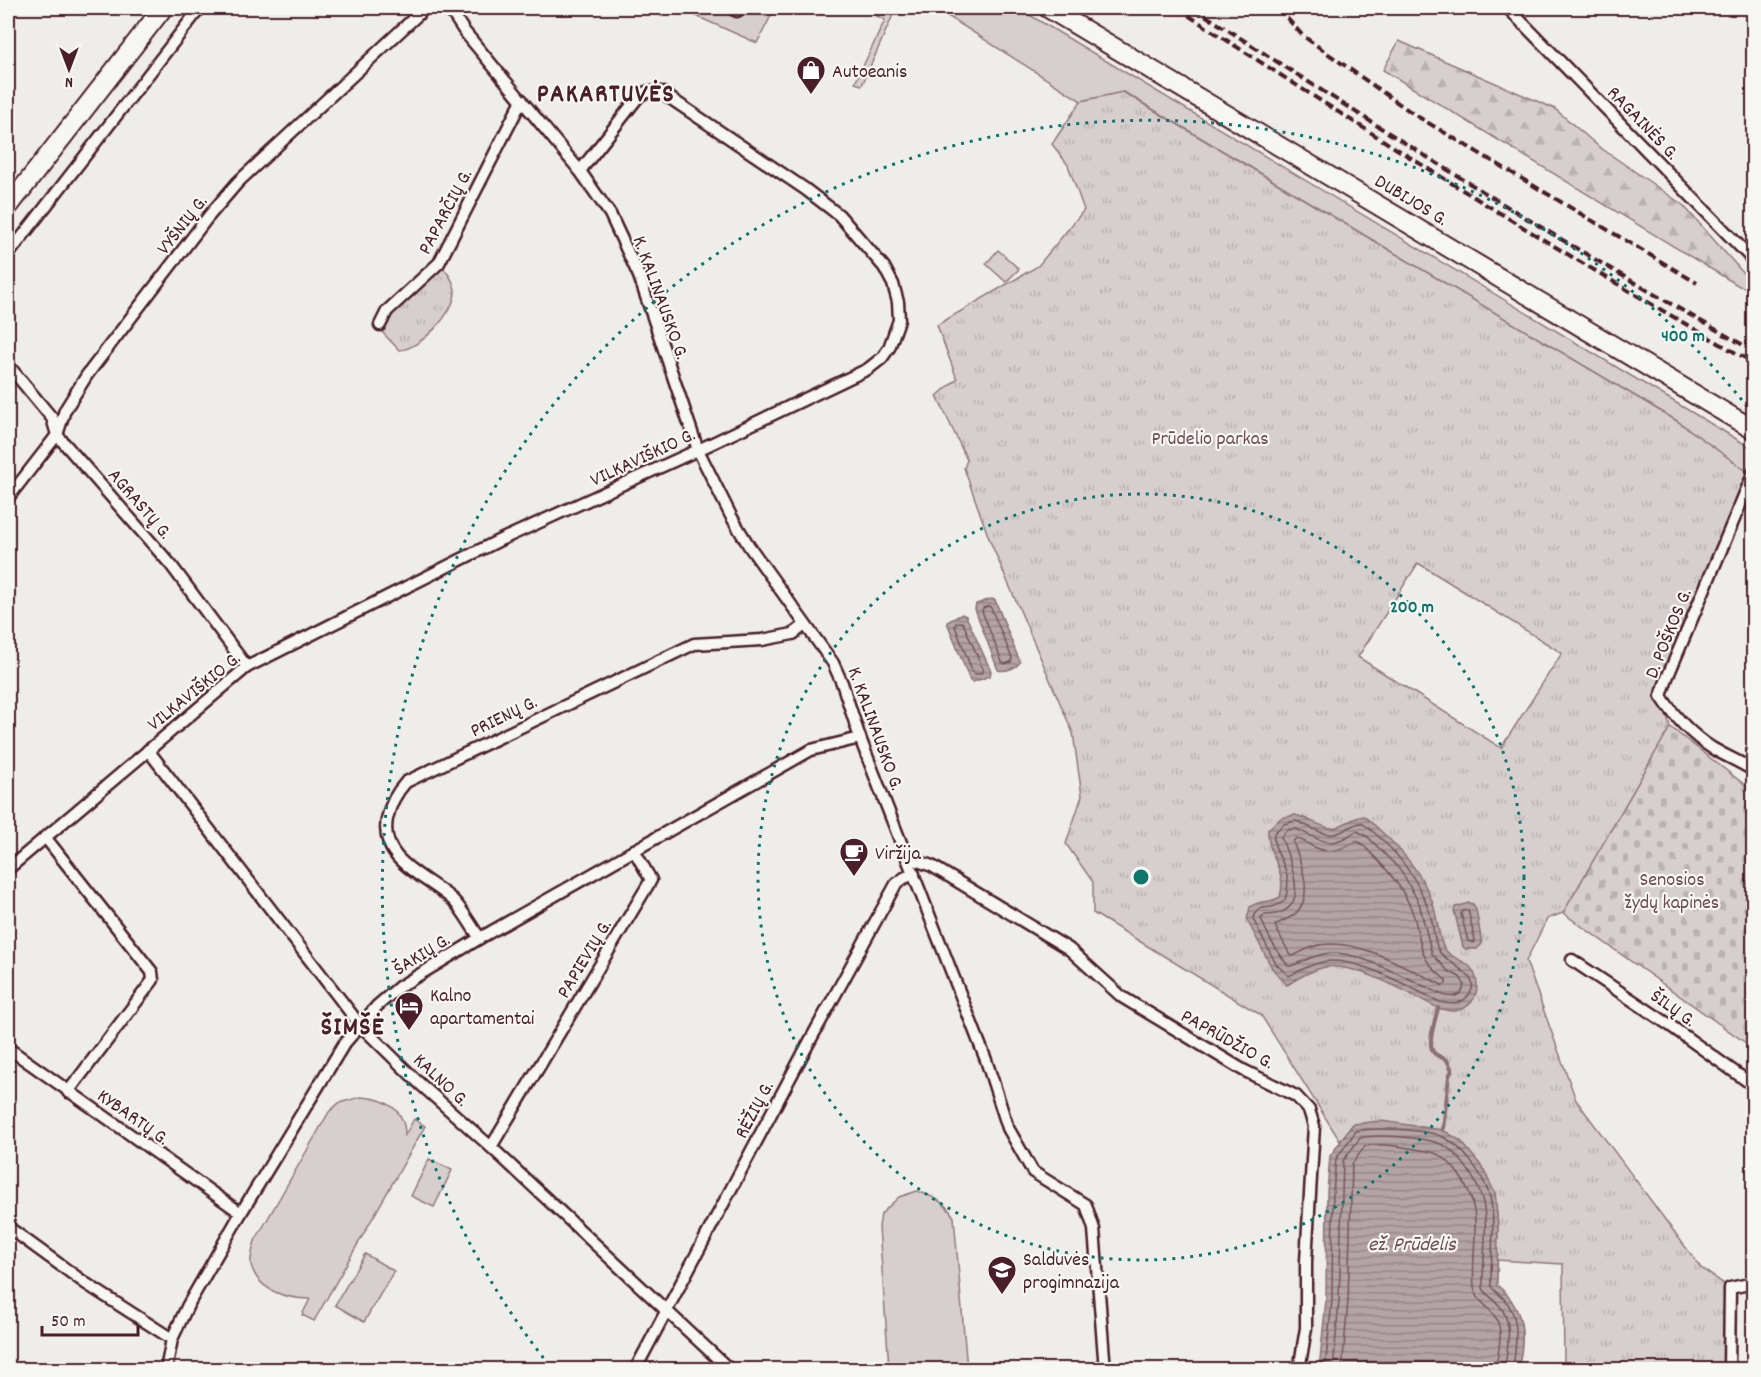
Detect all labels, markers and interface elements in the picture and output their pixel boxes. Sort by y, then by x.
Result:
north arrow [39,39,99,99]
shop icon: Autoeanis [795,54,827,96]
place label: Autoeanis [832,59,907,87]
text: N [65,70,73,93]
district label: PAKARTUVĖS [537,77,675,114]
street label: RAGAINĖS G. [1599,81,1684,168]
street label: PAPARČIŲ G. [412,165,481,260]
street label: DUBIJOS G. [1368,169,1452,234]
street label: VYŠNIŲ G. [151,190,216,262]
street label: K. KALINAUSKO G. [624,232,695,364]
text: 400 m [1661,325,1705,350]
street label: VILKAVIŠKIO G. [586,422,700,495]
park label: Prūdelio parkas [1151,426,1269,454]
street label: AGRASTŲ G. [100,463,178,547]
street label: D. POŠKOS G. [1639,585,1700,683]
text: 200 m [1390,596,1434,621]
street label: VILKAVIŠKIO G. [142,646,248,739]
street label: K. KALINAUSKO G. [839,663,910,795]
street label: PRIENŲ G. [466,689,543,746]
cafe icon: Viržija [838,836,870,878]
place label: Viržija [875,841,922,869]
centre of rings [1131,867,1151,887]
park label: Senosios žydų kapinės [1625,867,1719,918]
street label: PAPIEVIŲ G. [551,915,620,1004]
street label: ŠAKIŲ G. [389,927,456,984]
place label: Kalno apartamentai [430,983,535,1034]
street label: ŠILŲ G. [1644,984,1701,1035]
hotel icon: Kalno apartamentai [393,990,425,1032]
street label: PAPRŪDŽIO G. [1175,1003,1278,1078]
district label: ŠIMŠĖ [321,1010,385,1047]
street label: KALNO G. [406,1048,474,1115]
street label: RĖŽIŲ G. [729,1077,782,1144]
street label: KYBARTŲ G. [91,1083,174,1154]
water label: ež. Prūdelis [1368,1231,1457,1261]
place label: Salduvės progimnazija [1023,1247,1120,1298]
school or university icon: Salduvės progimnazija [986,1254,1018,1296]
scale bar [42,1299,138,1337]
text: 50 m [51,1310,86,1335]

